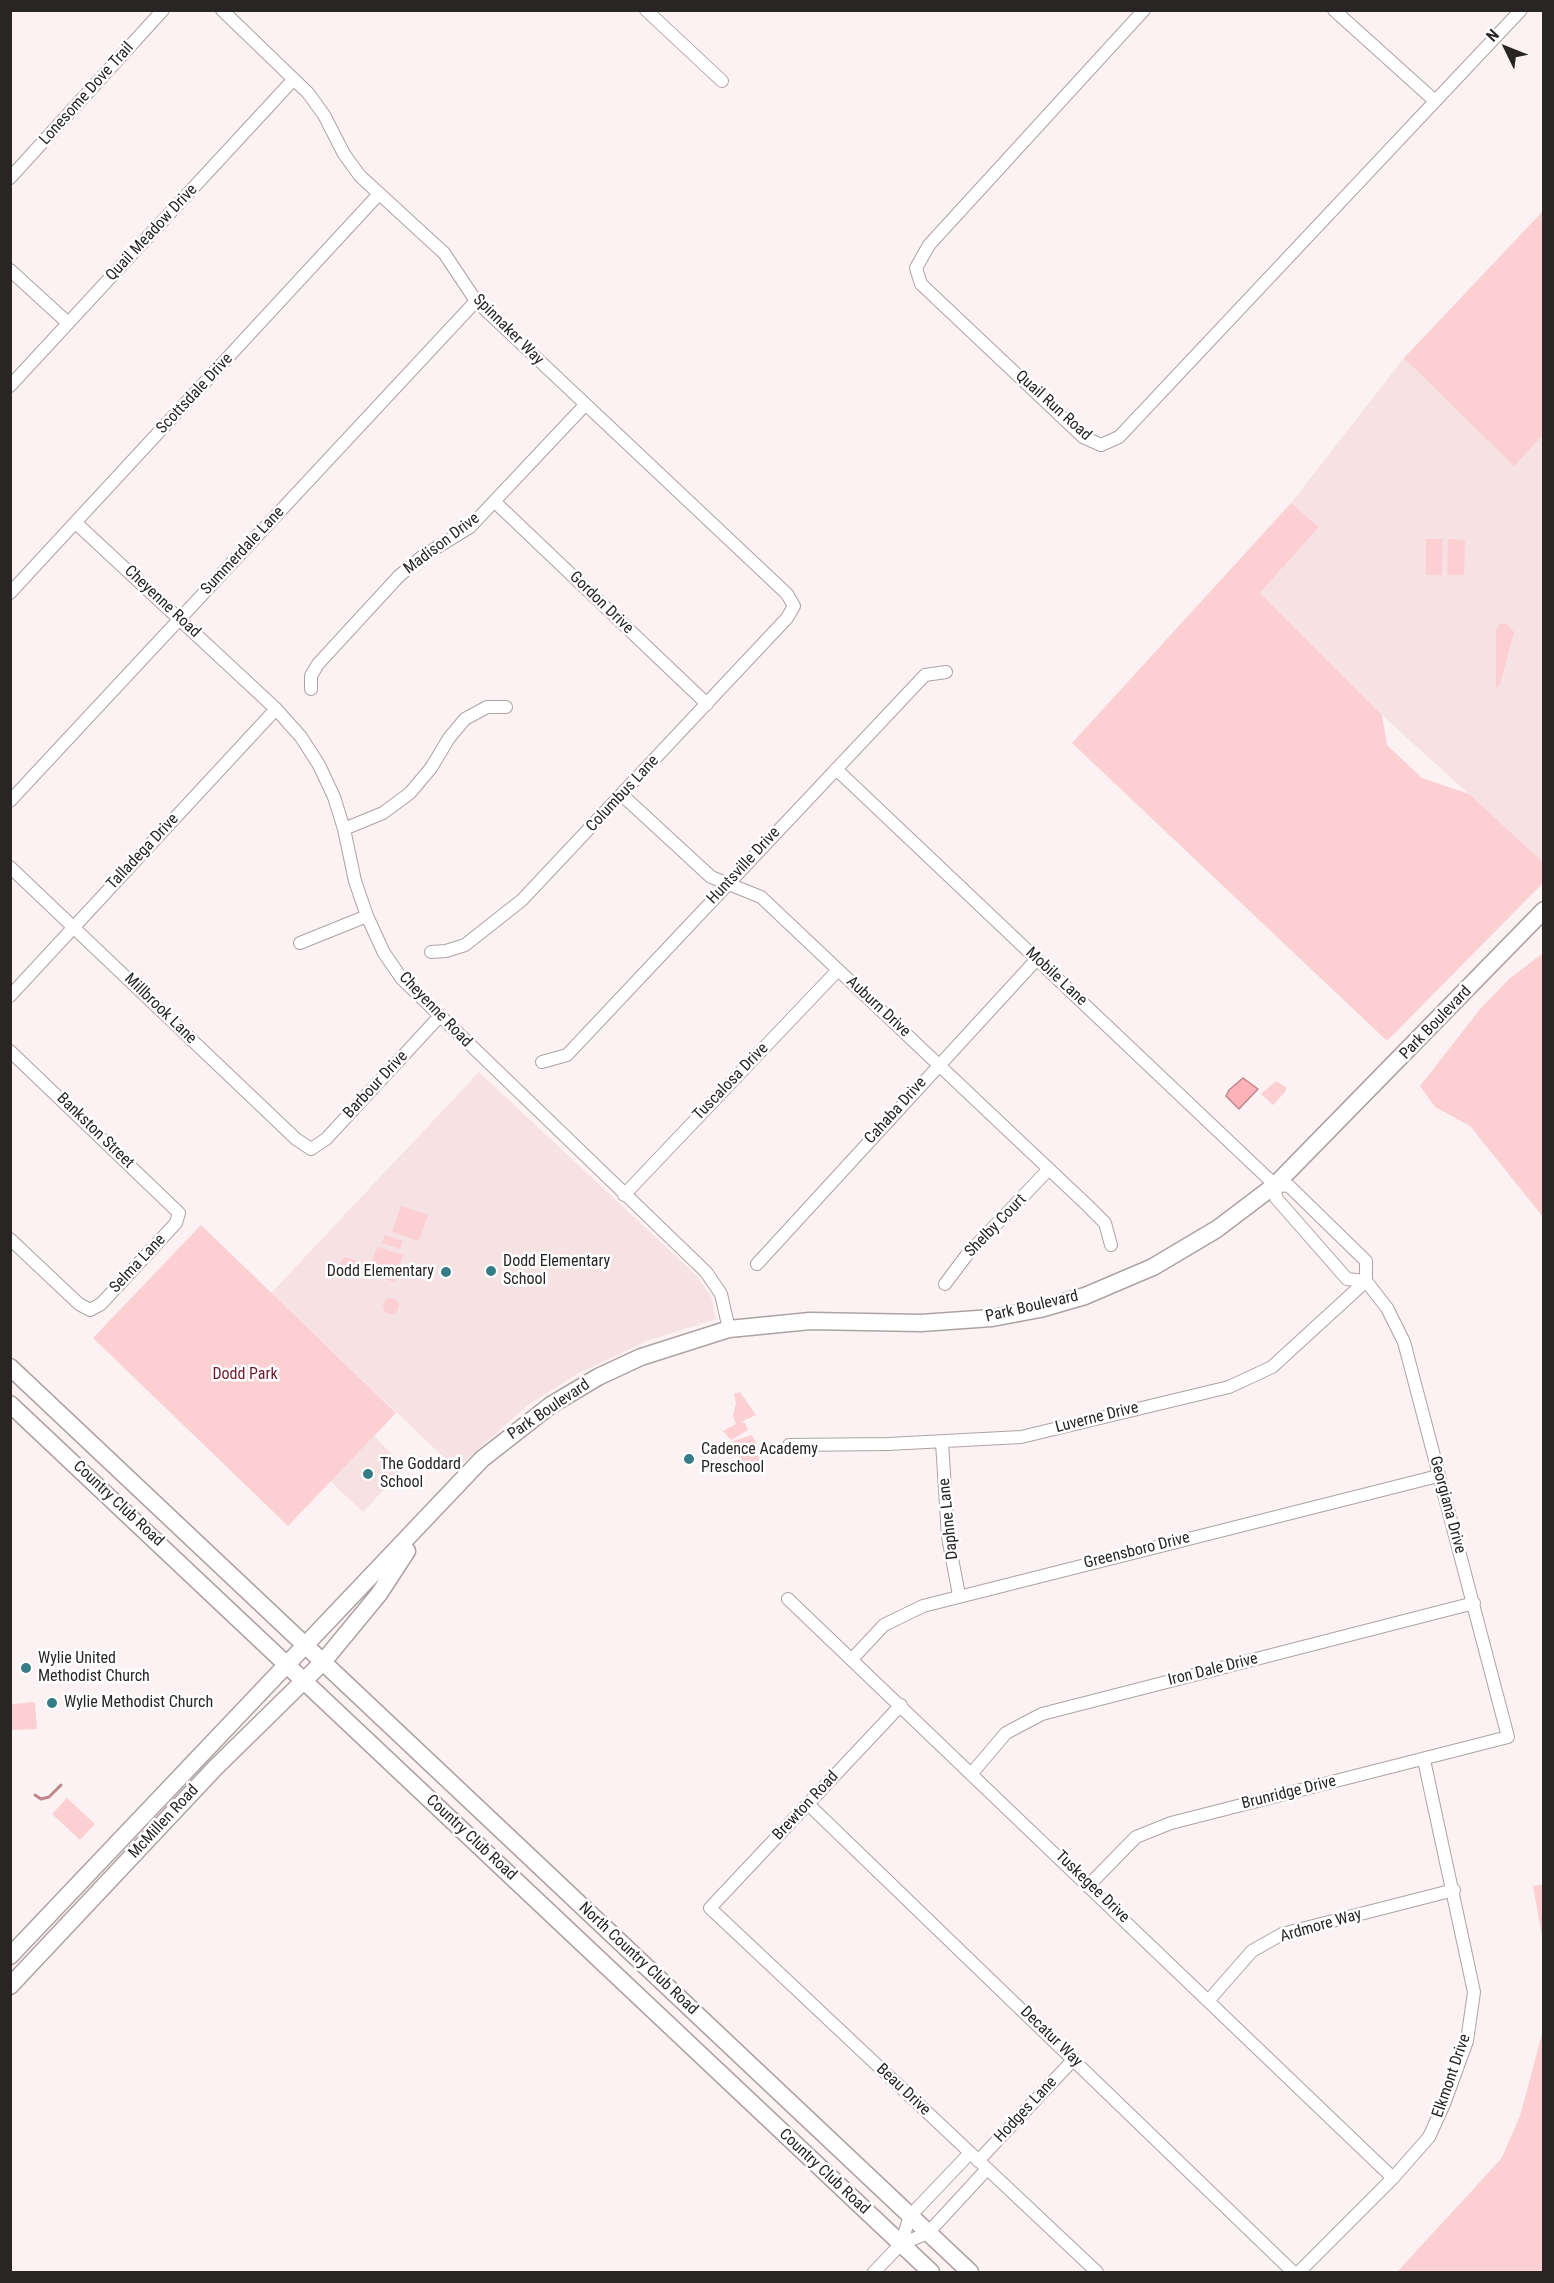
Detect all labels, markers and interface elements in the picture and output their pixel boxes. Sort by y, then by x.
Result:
north arrow [1476,18,1536,78]
text: N [1482,25,1503,45]
street label: Lonesome Dove Trail [36,39,138,149]
street label: Quail Meadow Drive [102,181,202,285]
street label: Spinnaker Way [469,291,547,369]
street label: Scottsdale Drive [153,350,237,438]
street label: Quail Run Road [1011,367,1095,445]
street label: Summerdale Lane [197,503,289,599]
street label: Madison Drive [400,509,484,579]
street label: Cheyenne Road [120,562,204,642]
street label: Gordon Drive [565,568,637,638]
street label: Columbus Lane [583,752,663,836]
street label: Talladega Drive [103,810,183,894]
street label: Huntsville Drive [703,823,785,909]
street label: Mobile Lane [1021,944,1091,1010]
street label: Cheyenne Road [394,968,476,1052]
street label: Millbrook Lane [120,970,200,1048]
street label: Auburn Drive [842,972,914,1042]
street label: Park Boulevard [1396,982,1476,1064]
street label: Tuscalosa Drive [689,1039,773,1125]
street label: Barbour Drive [340,1047,412,1123]
street label: Cahaba Drive [861,1074,931,1148]
street label: Bankston Street [52,1089,138,1173]
street label: Shelby Court [961,1190,1031,1262]
street label: Selma Lane [106,1231,170,1297]
place label: Dodd Elementary School [503,1252,610,1290]
place label: Dodd Elementary [327,1262,434,1282]
marker: Dodd Elementary School [484,1264,498,1278]
marker: Dodd Elementary [439,1265,453,1279]
street label: Park Boulevard [984,1287,1080,1327]
park label: Dodd Park [212,1365,278,1385]
street label: Park Boulevard [504,1376,594,1444]
street label: Luverne Drive [1053,1398,1141,1438]
place label: Cadence Academy Preschool [701,1440,818,1478]
marker: Cadence Academy Preschool [682,1452,696,1466]
street label: Georgiana Drive [1425,1454,1469,1556]
place label: The Goddard School [380,1455,461,1493]
street label: Country Club Road [69,1457,167,1551]
marker: The Goddard School [361,1467,375,1481]
street label: Daphne Lane [935,1477,963,1561]
street label: Greensboro Drive [1082,1529,1192,1573]
place label: Wylie United Methodist Church [38,1649,150,1687]
street label: Iron Dale Drive [1166,1650,1260,1690]
marker: Wylie United Methodist Church [19,1661,33,1675]
place label: Wylie Methodist Church [64,1693,213,1713]
marker: Wylie Methodist Church [45,1696,59,1710]
street label: Brewton Road [769,1767,843,1845]
street label: Brunridge Drive [1240,1772,1338,1814]
street label: McMillen Road [125,1781,203,1863]
street label: Country Club Road [422,1791,520,1885]
street label: Tuskegee Drive [1051,1847,1133,1927]
street label: North Country Club Road [574,1899,702,2019]
street label: Ardmore Way [1278,1905,1364,1947]
street label: Decatur Way [1016,2003,1086,2071]
street label: Elkmont Drive [1429,2032,1475,2120]
street label: Beau Drive [872,2060,934,2120]
street label: Hodges Lane [991,2073,1061,2147]
street label: Country Club Road [775,2125,873,2219]

